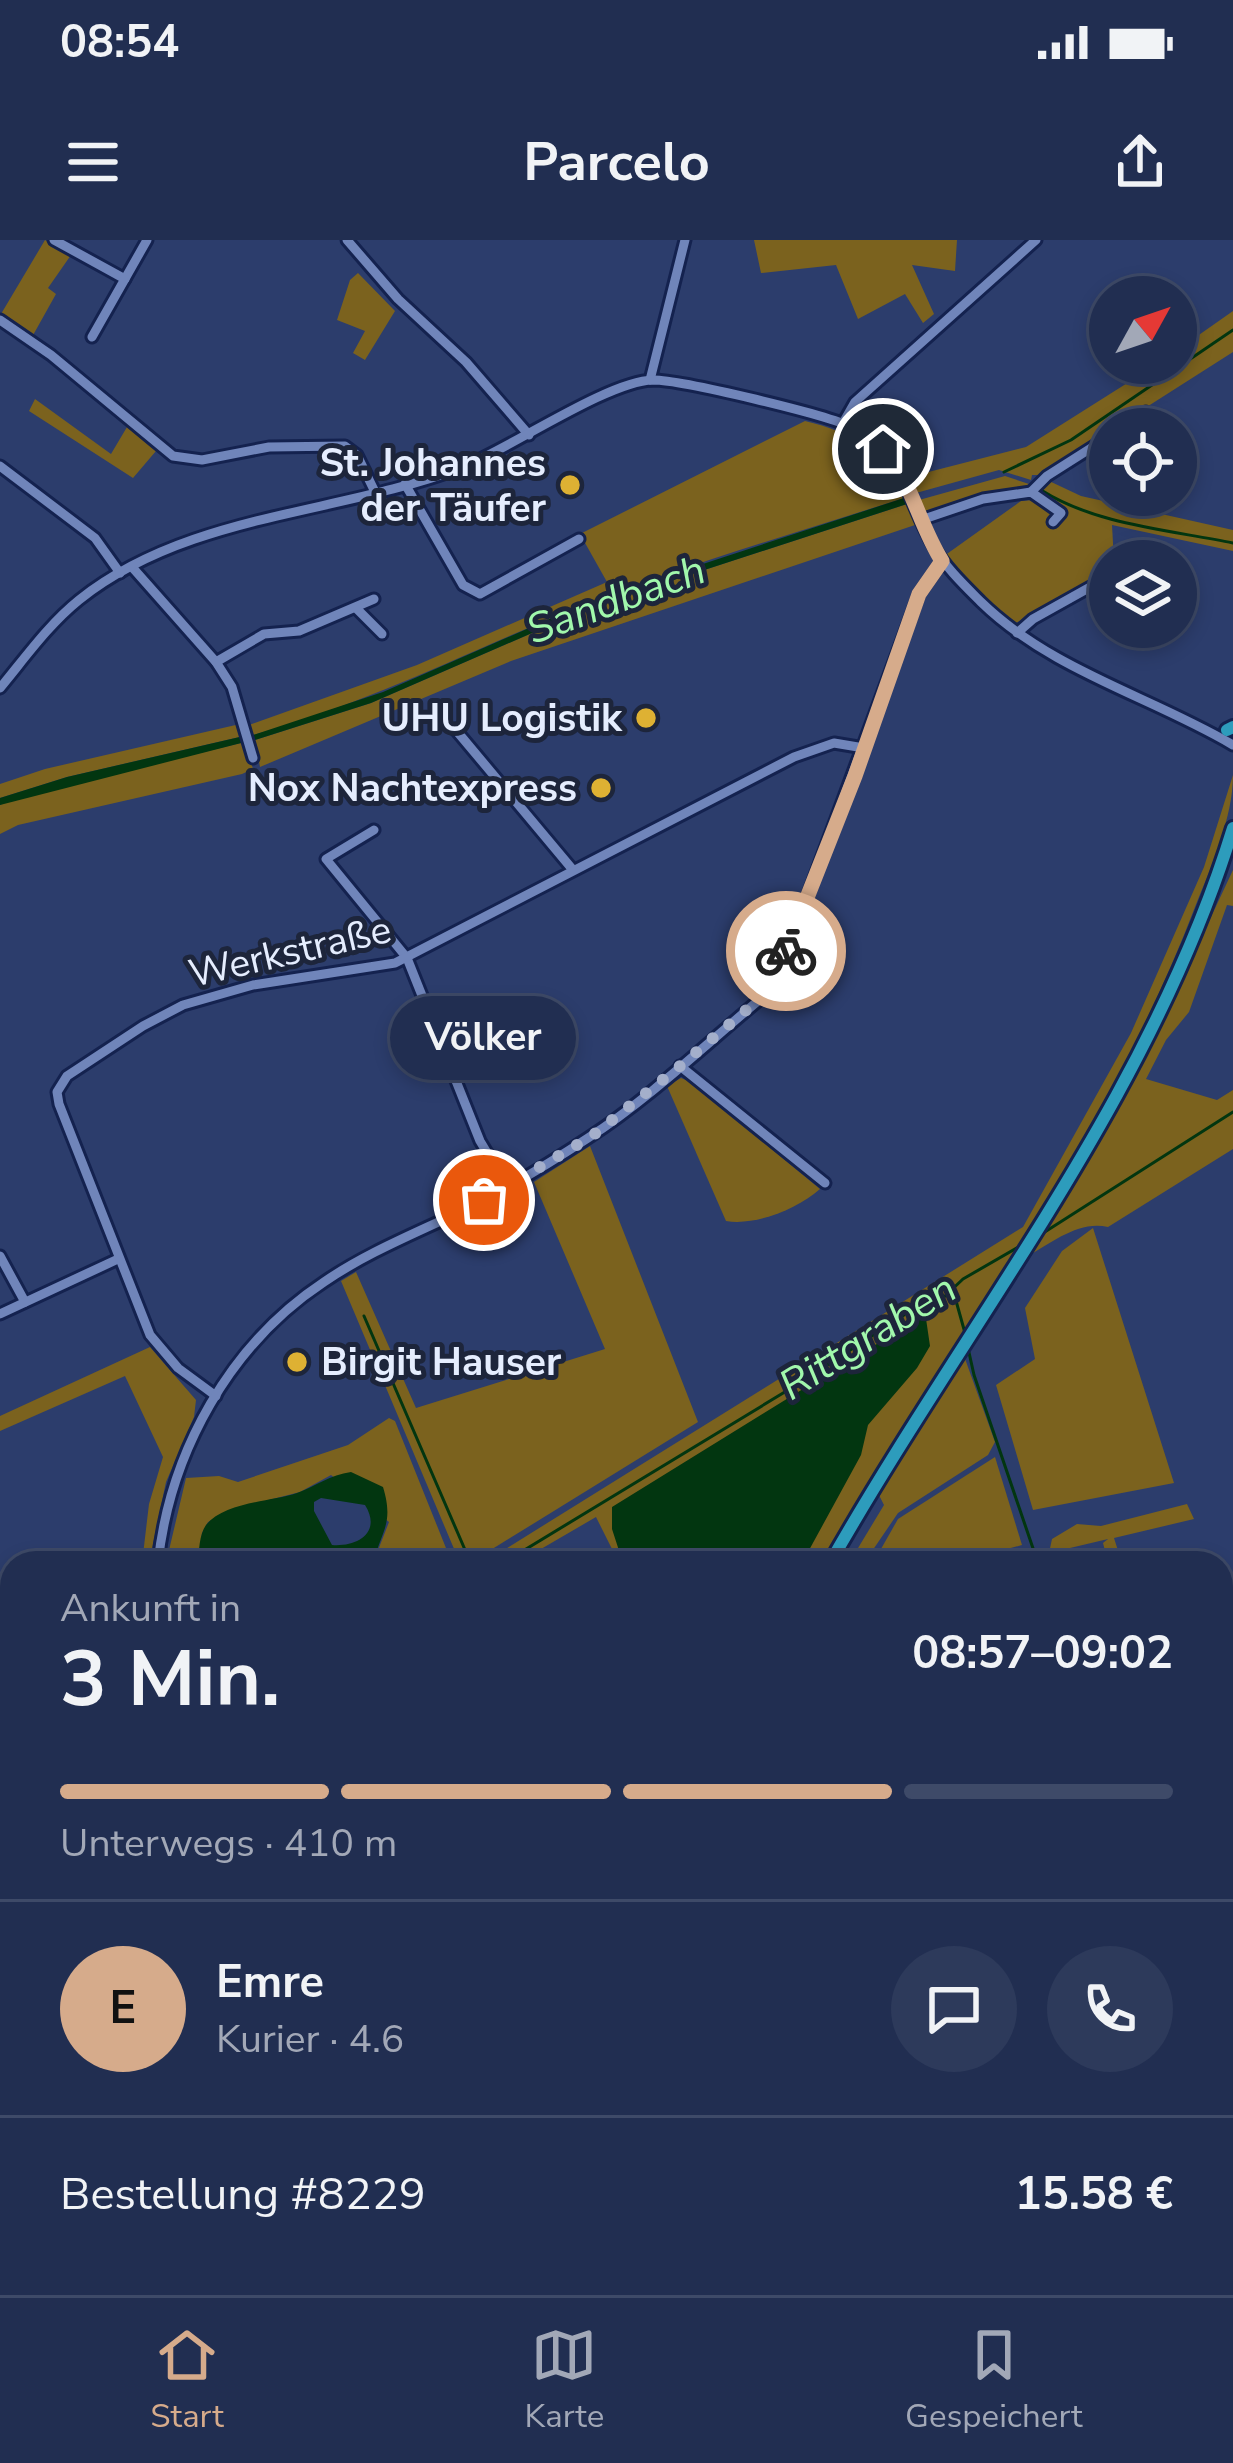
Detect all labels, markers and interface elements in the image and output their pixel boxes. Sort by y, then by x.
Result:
text: 08:54 [60,12,179,73]
text: Parcelo [523,125,710,199]
icon: menu [60,129,126,195]
icon: share [1107,129,1173,195]
north arrow [1089,276,1197,384]
map controls [1089,276,1197,648]
pin [832,398,934,500]
button: locate [1089,408,1197,516]
icon: home [850,416,916,482]
place label: St. Johannes der Täufer [319,437,547,535]
marker: St. Johannes der Täufer [557,472,583,498]
button: layers [1089,540,1197,648]
water label: Sandbach [519,541,713,659]
place label: UHU Logistik [381,692,623,745]
marker: UHU Logistik [633,705,659,731]
place label: Nox Nachtexpress [248,762,577,815]
marker: Nox Nachtexpress [588,775,614,801]
courier [726,891,846,1011]
street label: Werkstraße [184,903,396,1001]
icon: bike [753,918,819,984]
callout: Völker [391,996,577,1080]
text: Völker [424,1011,542,1064]
pin [433,1149,535,1251]
icon: bag [451,1167,517,1233]
water label: Rittgraben [769,1260,967,1414]
place label: Birgit Hauser [321,1336,562,1389]
marker: Birgit Hauser [284,1349,310,1375]
text: Ankunft in [60,1582,241,1635]
text: 08:57–09:02 [912,1623,1173,1684]
text: 3 Min. [60,1626,280,1733]
text: Unterwegs · 410 m [60,1817,397,1870]
button: chat [891,1946,1017,2072]
button: phone [1047,1946,1173,2072]
text: Emre [216,1952,324,2013]
text: E [110,1978,136,2039]
text: Kurier · 4.6 [216,2013,404,2066]
text: Bestellung #8229 [60,2164,426,2225]
text: 15.58 € [1015,2164,1173,2225]
tab: Start [150,2322,224,2439]
tab: Karte [525,2322,604,2439]
tab: Gespeichert [905,2322,1083,2439]

